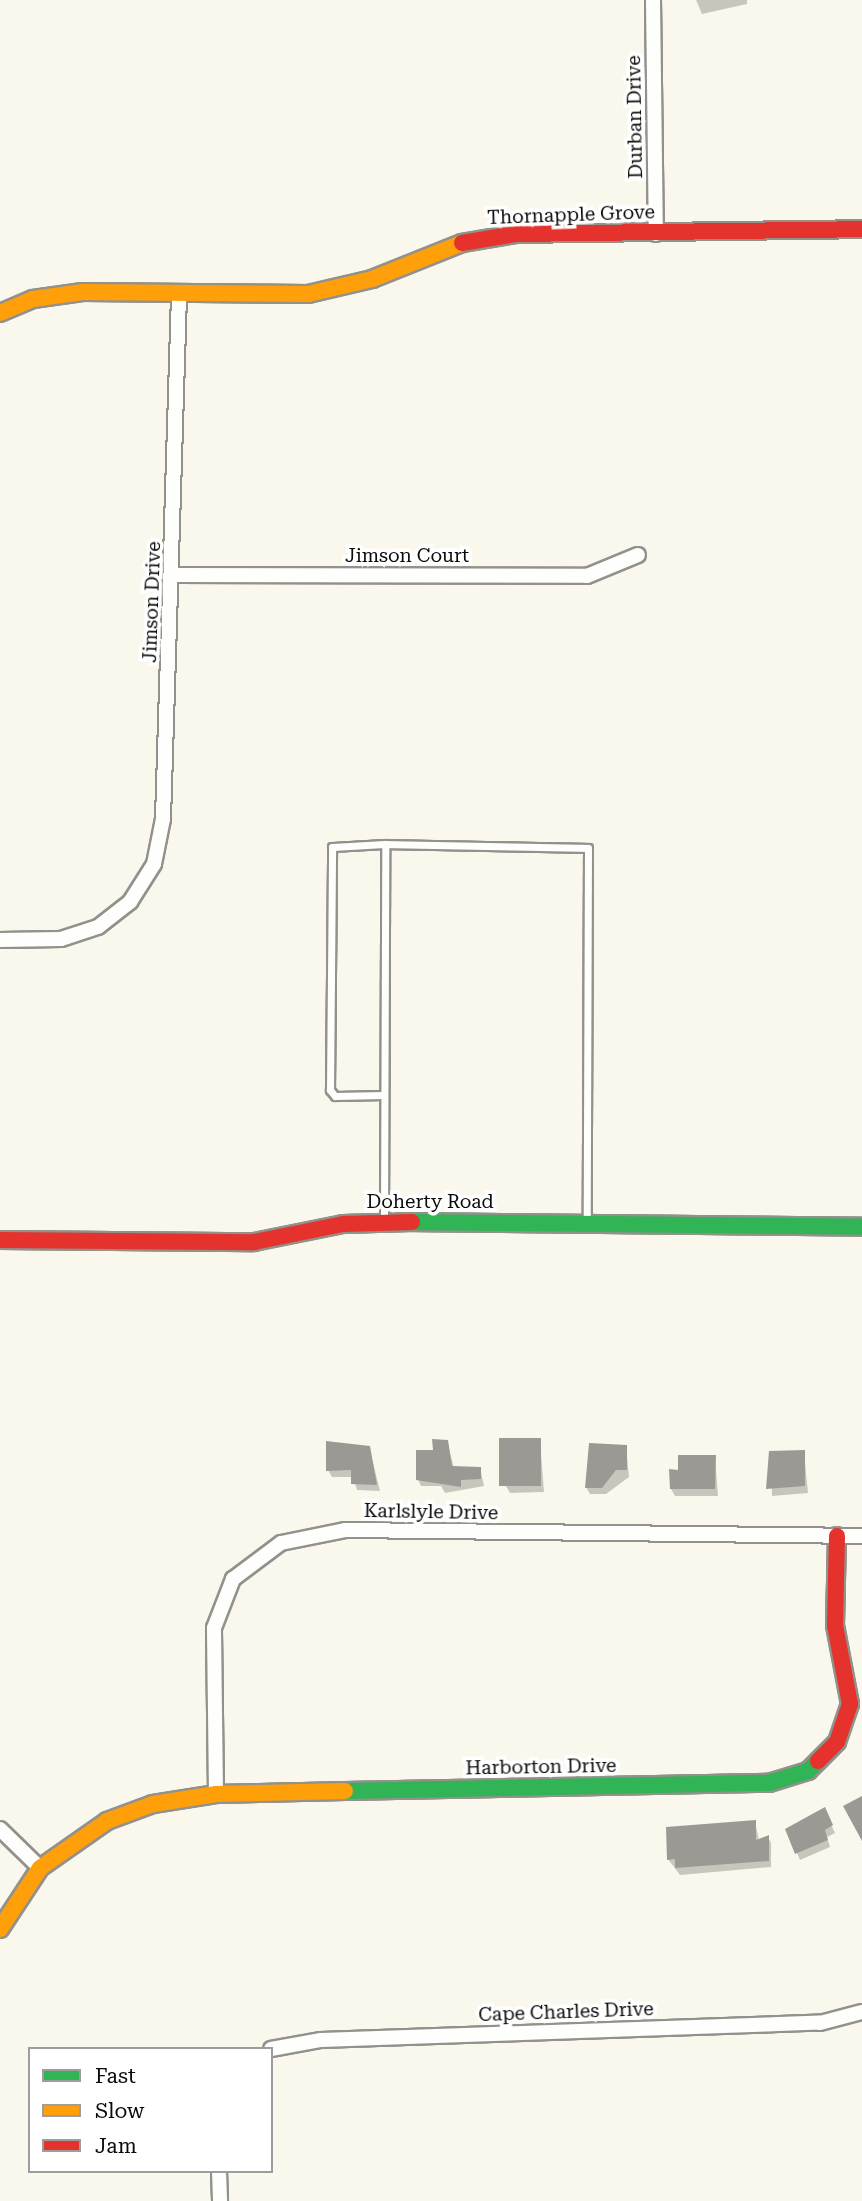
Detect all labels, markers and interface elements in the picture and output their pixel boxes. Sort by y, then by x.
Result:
street label: Durban Drive [623,55,647,179]
street label: Thornapple Grove [487,201,655,229]
street label: Jimson Drive [138,541,166,663]
street label: Jimson Court [345,545,469,567]
street label: Doherty Road [366,1191,494,1213]
street label: Karlslyle Drive [364,1499,498,1525]
street label: Harborton Drive [465,1754,617,1780]
street label: Cape Charles Drive [478,1998,654,2026]
legend [28,2047,273,2173]
text: Fast [95,2064,136,2088]
text: Slow [95,2099,144,2123]
text: Jam [95,2134,137,2158]

